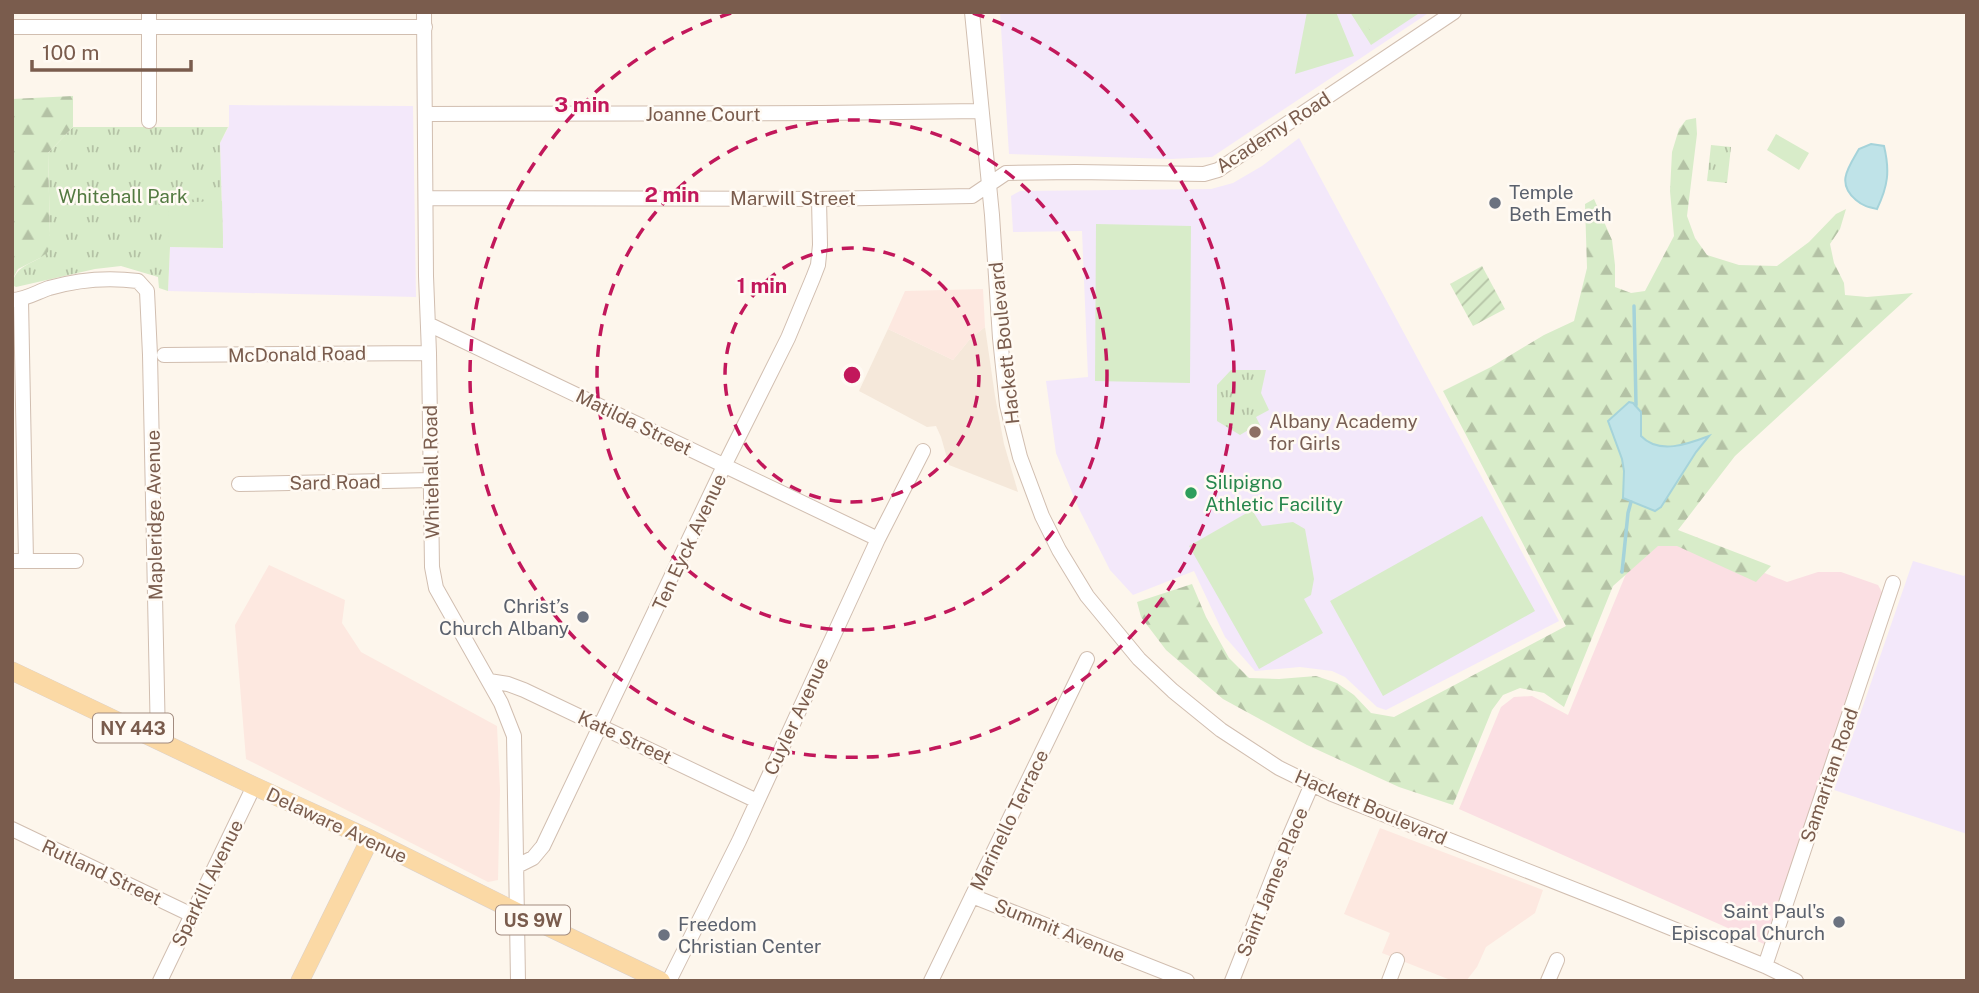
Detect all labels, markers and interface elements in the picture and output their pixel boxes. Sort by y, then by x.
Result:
scale bar [32,28,191,72]
text: 100 m [42,40,99,65]
street label: Academy Road [1212,87,1334,177]
text: 3 min [554,92,610,117]
street label: Joanne Court [645,103,761,125]
place label: Temple Beth Emeth [1509,181,1612,225]
text: 2 min [644,182,700,207]
park label: Whitehall Park [58,185,188,207]
street label: Marwill Street [730,187,856,209]
marker: Temple Beth Emeth [1487,195,1503,211]
street label: Hackett Boulevard [985,261,1023,425]
text: 1 min [737,273,787,298]
street label: McDonald Road [228,342,366,366]
centre of rings [840,363,864,387]
street label: Matilda Street [572,384,696,460]
street label: Whitehall Road [419,405,443,539]
place label: Albany Academy for Girls [1269,410,1418,454]
marker: Albany Academy for Girls [1247,424,1263,440]
street label: Mapleridge Avenue [142,430,166,600]
street label: Sard Road [289,470,381,494]
street label: Ten Eyck Avenue [648,470,730,614]
place label: Silipigno Athletic Facility [1205,471,1343,515]
marker: Silipigno Athletic Facility [1183,485,1199,501]
place label: Christ’s Church Albany [439,595,569,639]
marker: Christ’s Church Albany [575,609,591,625]
street label: Cuyler Avenue [759,654,833,778]
street label: Samaritan Road [1796,705,1862,845]
street label: Kate Street [575,706,675,768]
road number: NY 443 [93,714,173,742]
street label: Marinello Terrace [965,746,1053,894]
street label: Hackett Boulevard [1292,765,1450,849]
street label: Delaware Avenue [263,783,411,867]
street label: Saint James Place [1232,804,1312,960]
street label: Sparkill Avenue [167,816,247,950]
street label: Rutland Street [39,835,165,909]
street label: Summit Avenue [992,894,1128,966]
place label: Saint Paul's Episcopal Church [1671,900,1825,944]
road number: US 9W [496,905,570,934]
place label: Freedom Christian Center [678,913,821,957]
marker: Saint Paul's Episcopal Church [1831,914,1847,930]
marker: Freedom Christian Center [656,927,672,943]

